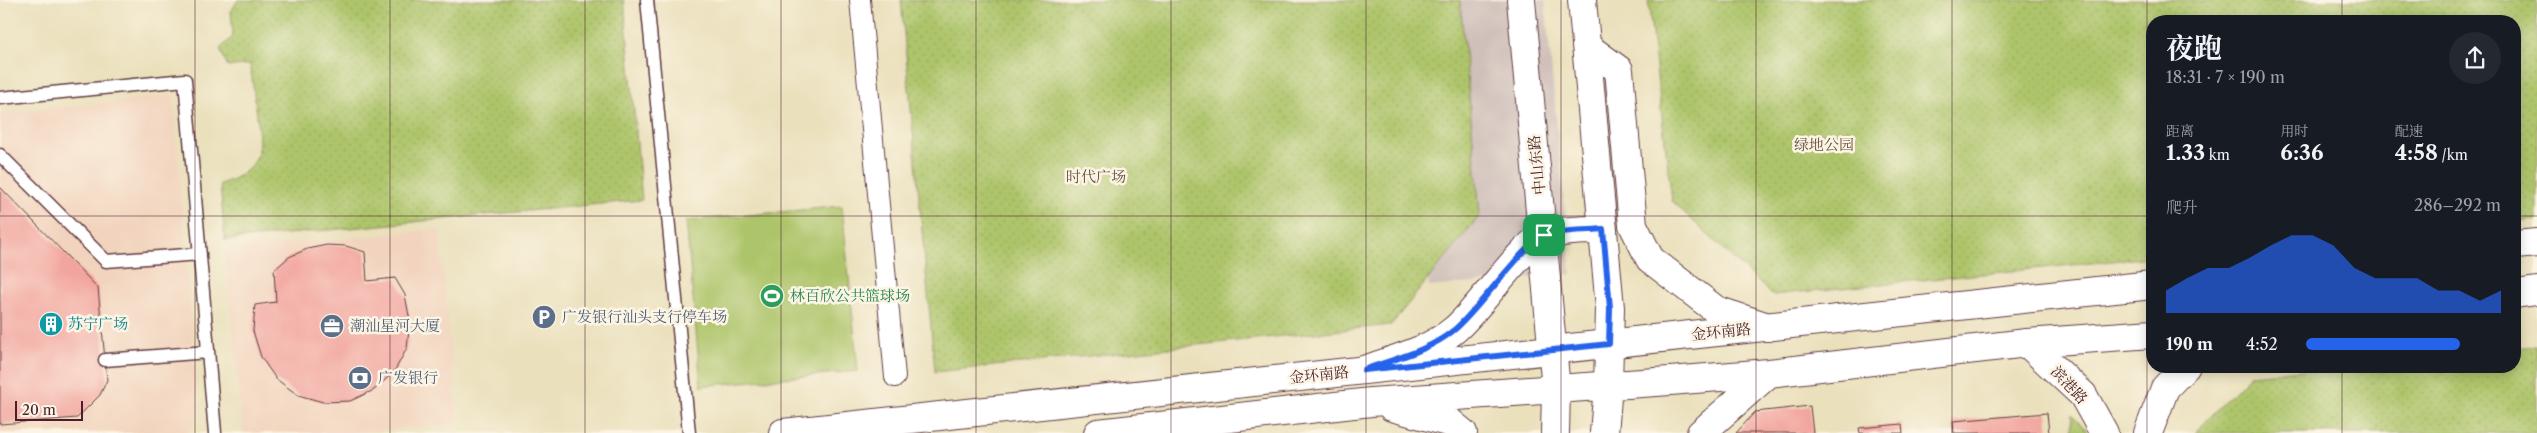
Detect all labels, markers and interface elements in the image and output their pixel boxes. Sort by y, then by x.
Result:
text: 夜跑 [2166,31,2222,65]
button: share [2449,32,2501,84]
text: 18:31 · 7 × 190 m [2166,67,2285,87]
text: 距离 [2166,122,2194,140]
text: 用时 [2280,122,2308,140]
text: 配速 [2395,122,2423,140]
street label: 中山东路 [1524,134,1549,196]
park label: 绿地公园 [1794,135,1854,154]
text: 1.33 [2166,140,2205,165]
text: 6:36 [2280,140,2324,165]
text: 4:58 [2395,140,2438,165]
text: km [2205,146,2230,164]
text: /km [2438,146,2468,164]
park label: 时代广场 [1066,167,1126,186]
text: 286–292 m [2414,195,2501,215]
text: 爬升 [2166,197,2198,217]
pin [1523,214,1565,256]
icon: arrive [1530,221,1558,249]
sports icon: 林百欣公共篮球场 [759,283,785,309]
place label: 林百欣公共篮球场 [790,286,910,305]
parking icon: 广发银行汕头支行停车场 [531,304,557,330]
place label: 广发银行汕头支行停车场 [562,307,727,326]
building icon: 苏宁广场 [38,311,64,337]
office icon: 潮汕星河大厦 [319,313,345,339]
place label: 苏宁广场 [68,314,128,333]
place label: 潮汕星河大厦 [350,316,440,335]
street label: 金环南路 [1690,319,1752,344]
text: 190 m [2166,334,2213,354]
text: 4:52 [2246,334,2278,354]
street label: 金环南路 [1288,362,1350,387]
street label: 滨港路 [2047,362,2092,408]
bank icon: 广发银行 [347,365,373,391]
place label: 广发银行 [378,368,438,387]
scale bar [15,398,82,421]
text: 20 m [22,401,56,419]

